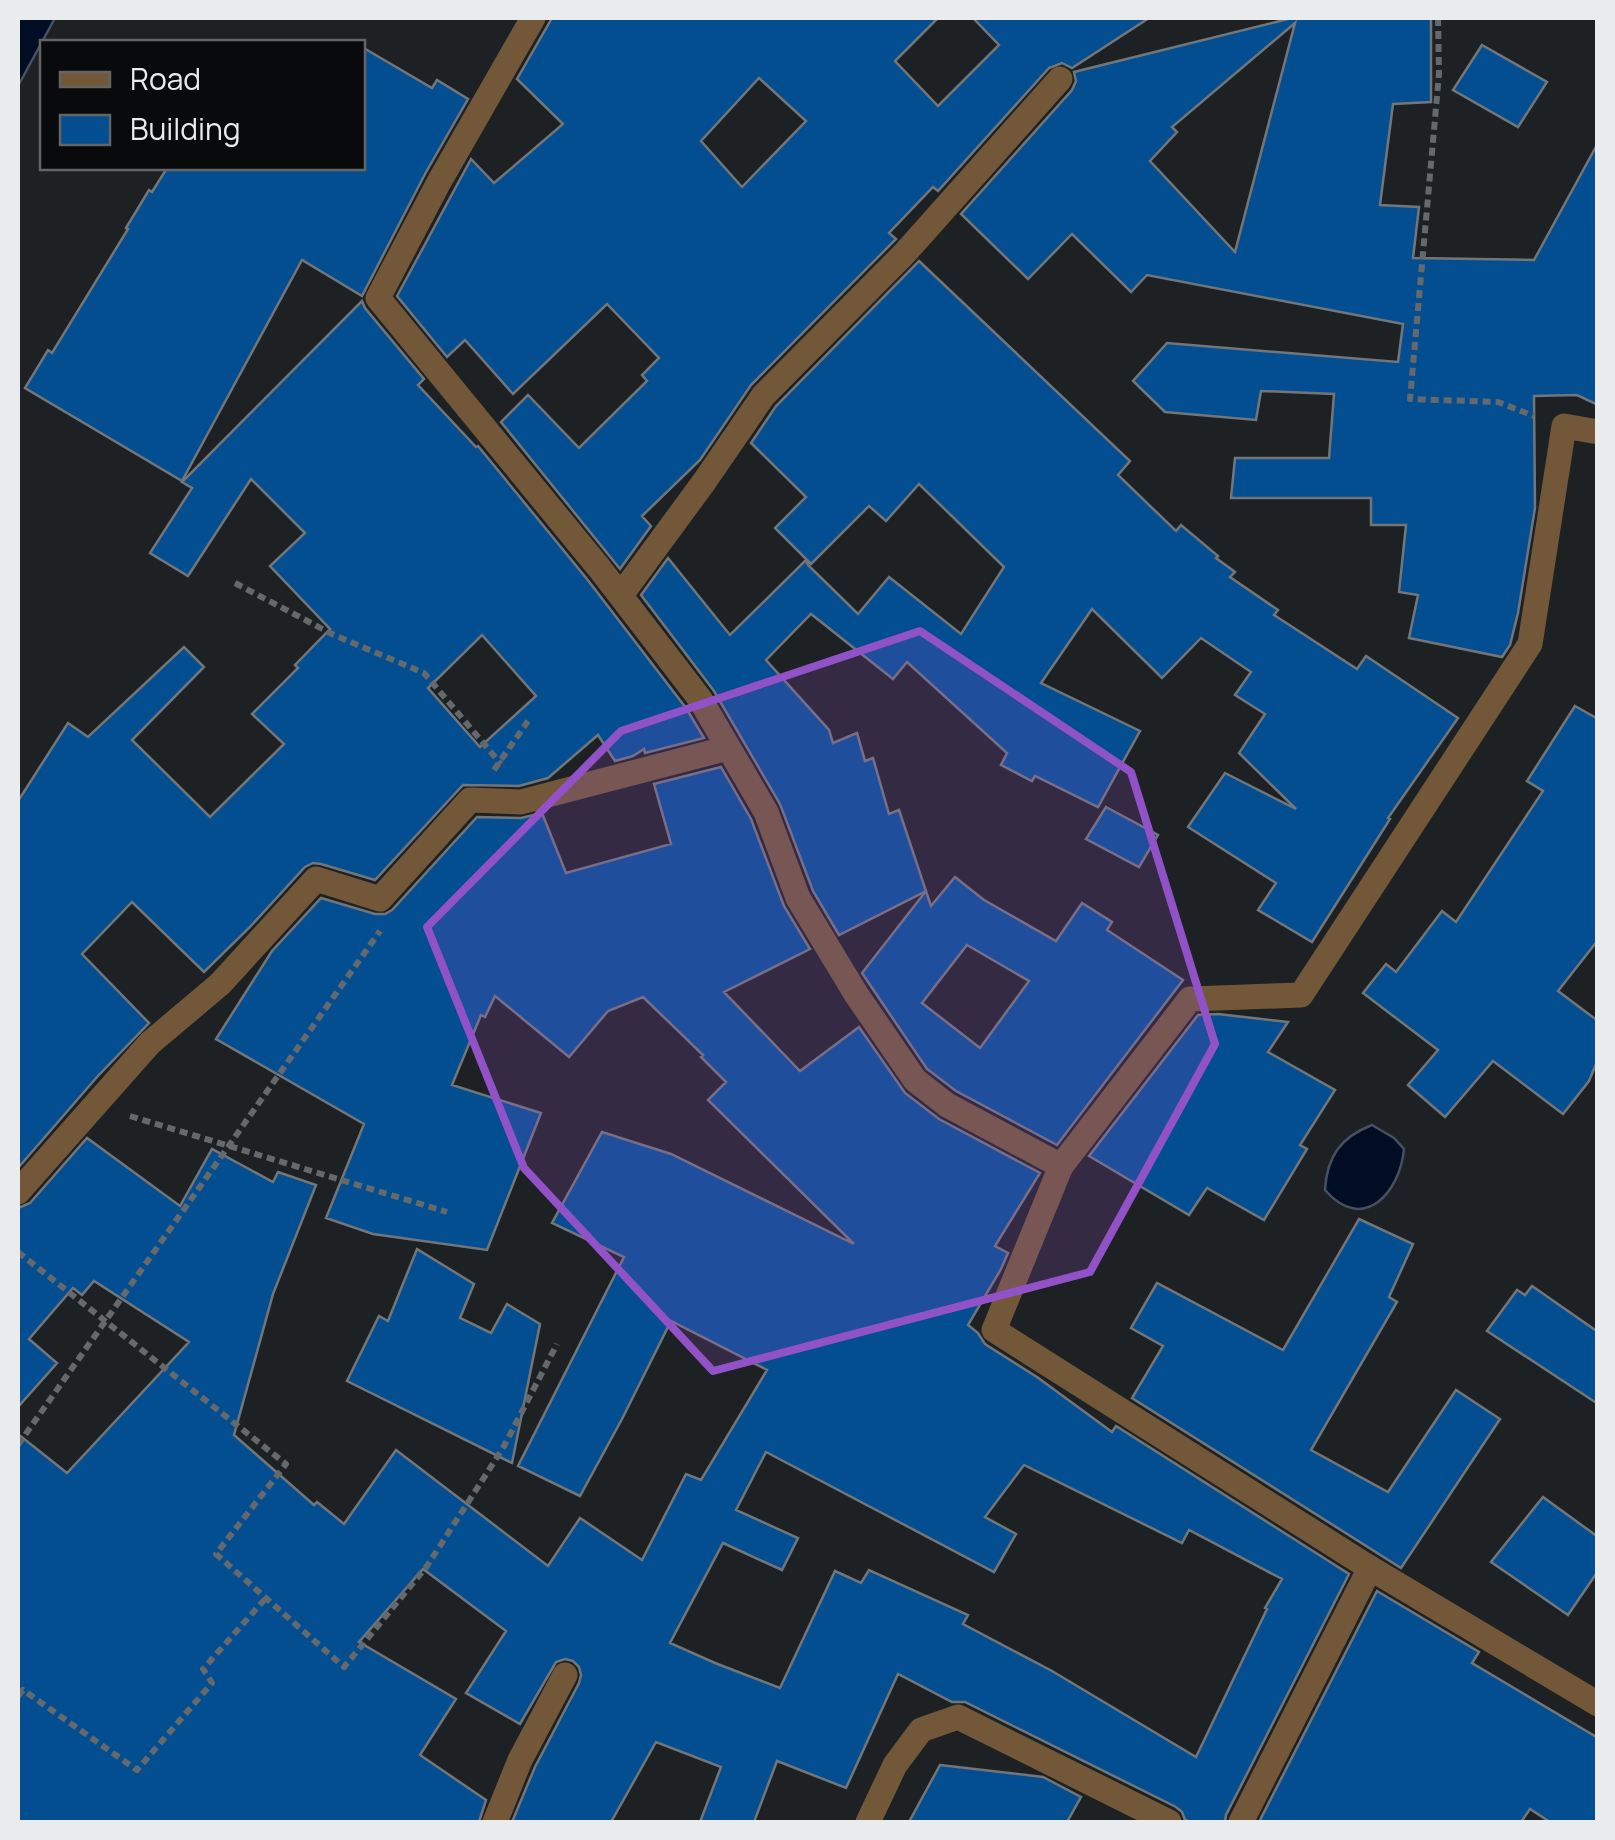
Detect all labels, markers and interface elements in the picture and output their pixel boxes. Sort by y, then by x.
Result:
legend [40,40,365,170]
text: Road [130,58,201,99]
text: Building [130,108,241,149]

